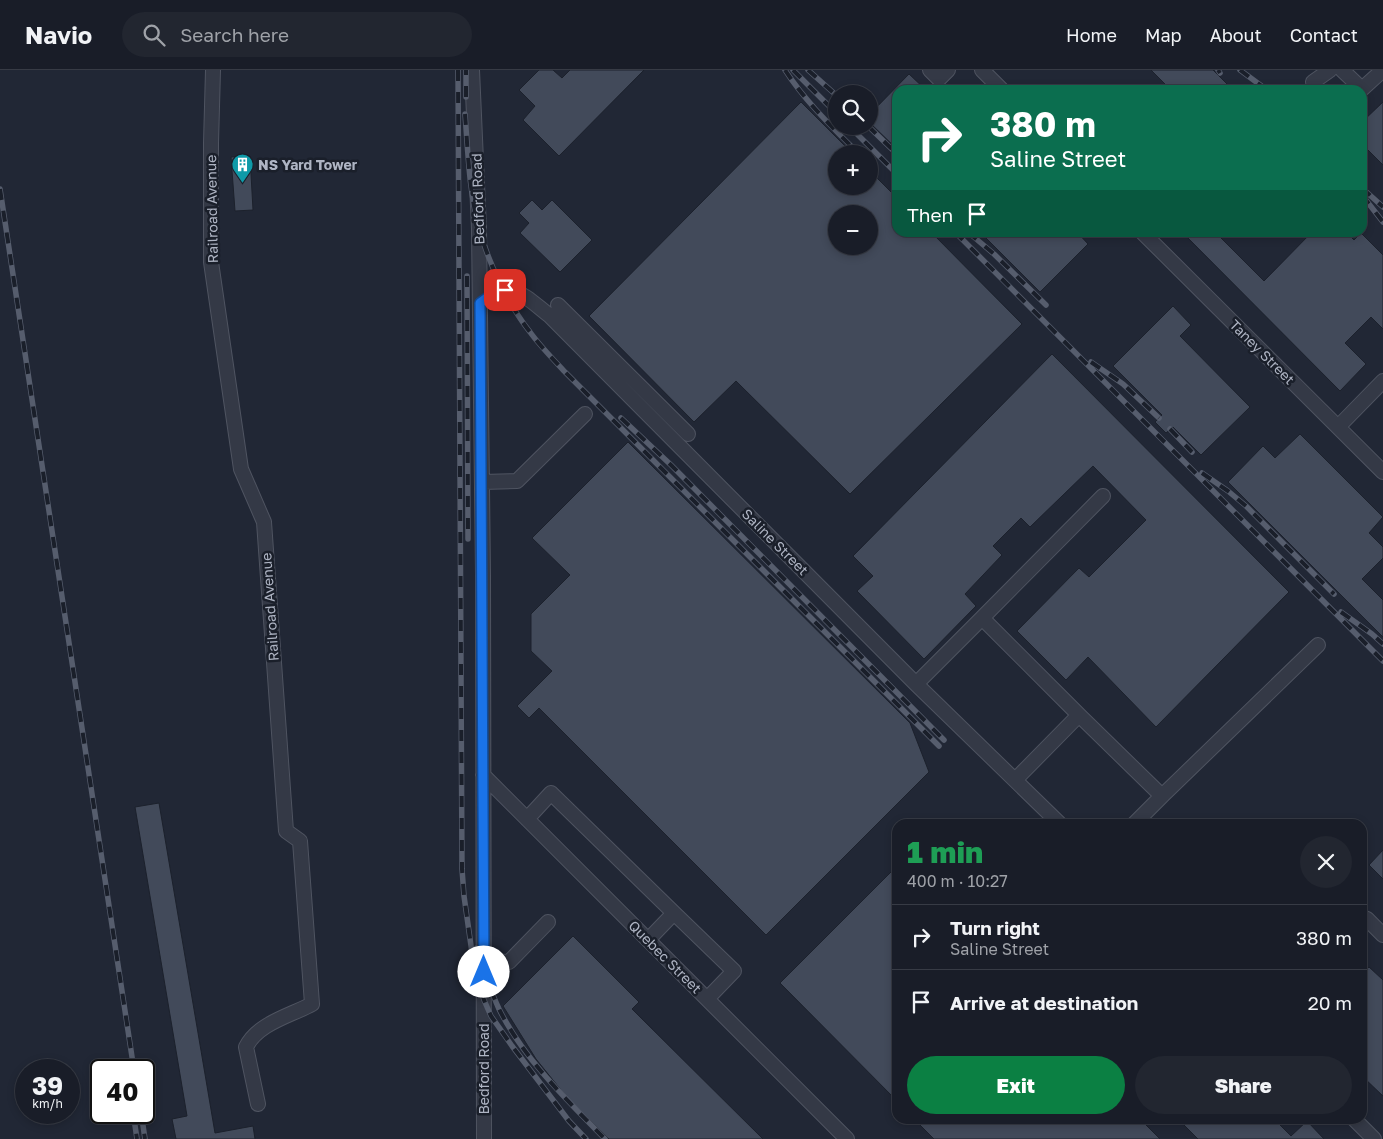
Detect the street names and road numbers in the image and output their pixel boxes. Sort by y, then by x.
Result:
street label: Bedford Road [467,153,488,245]
street label: Railroad Avenue [202,155,221,263]
street label: Taney Street [1226,316,1298,388]
street label: Saline Street [739,505,812,578]
street label: Railroad Avenue [257,552,282,662]
street label: Quebec Street [625,917,705,997]
street label: Bedford Road [475,1023,492,1115]

